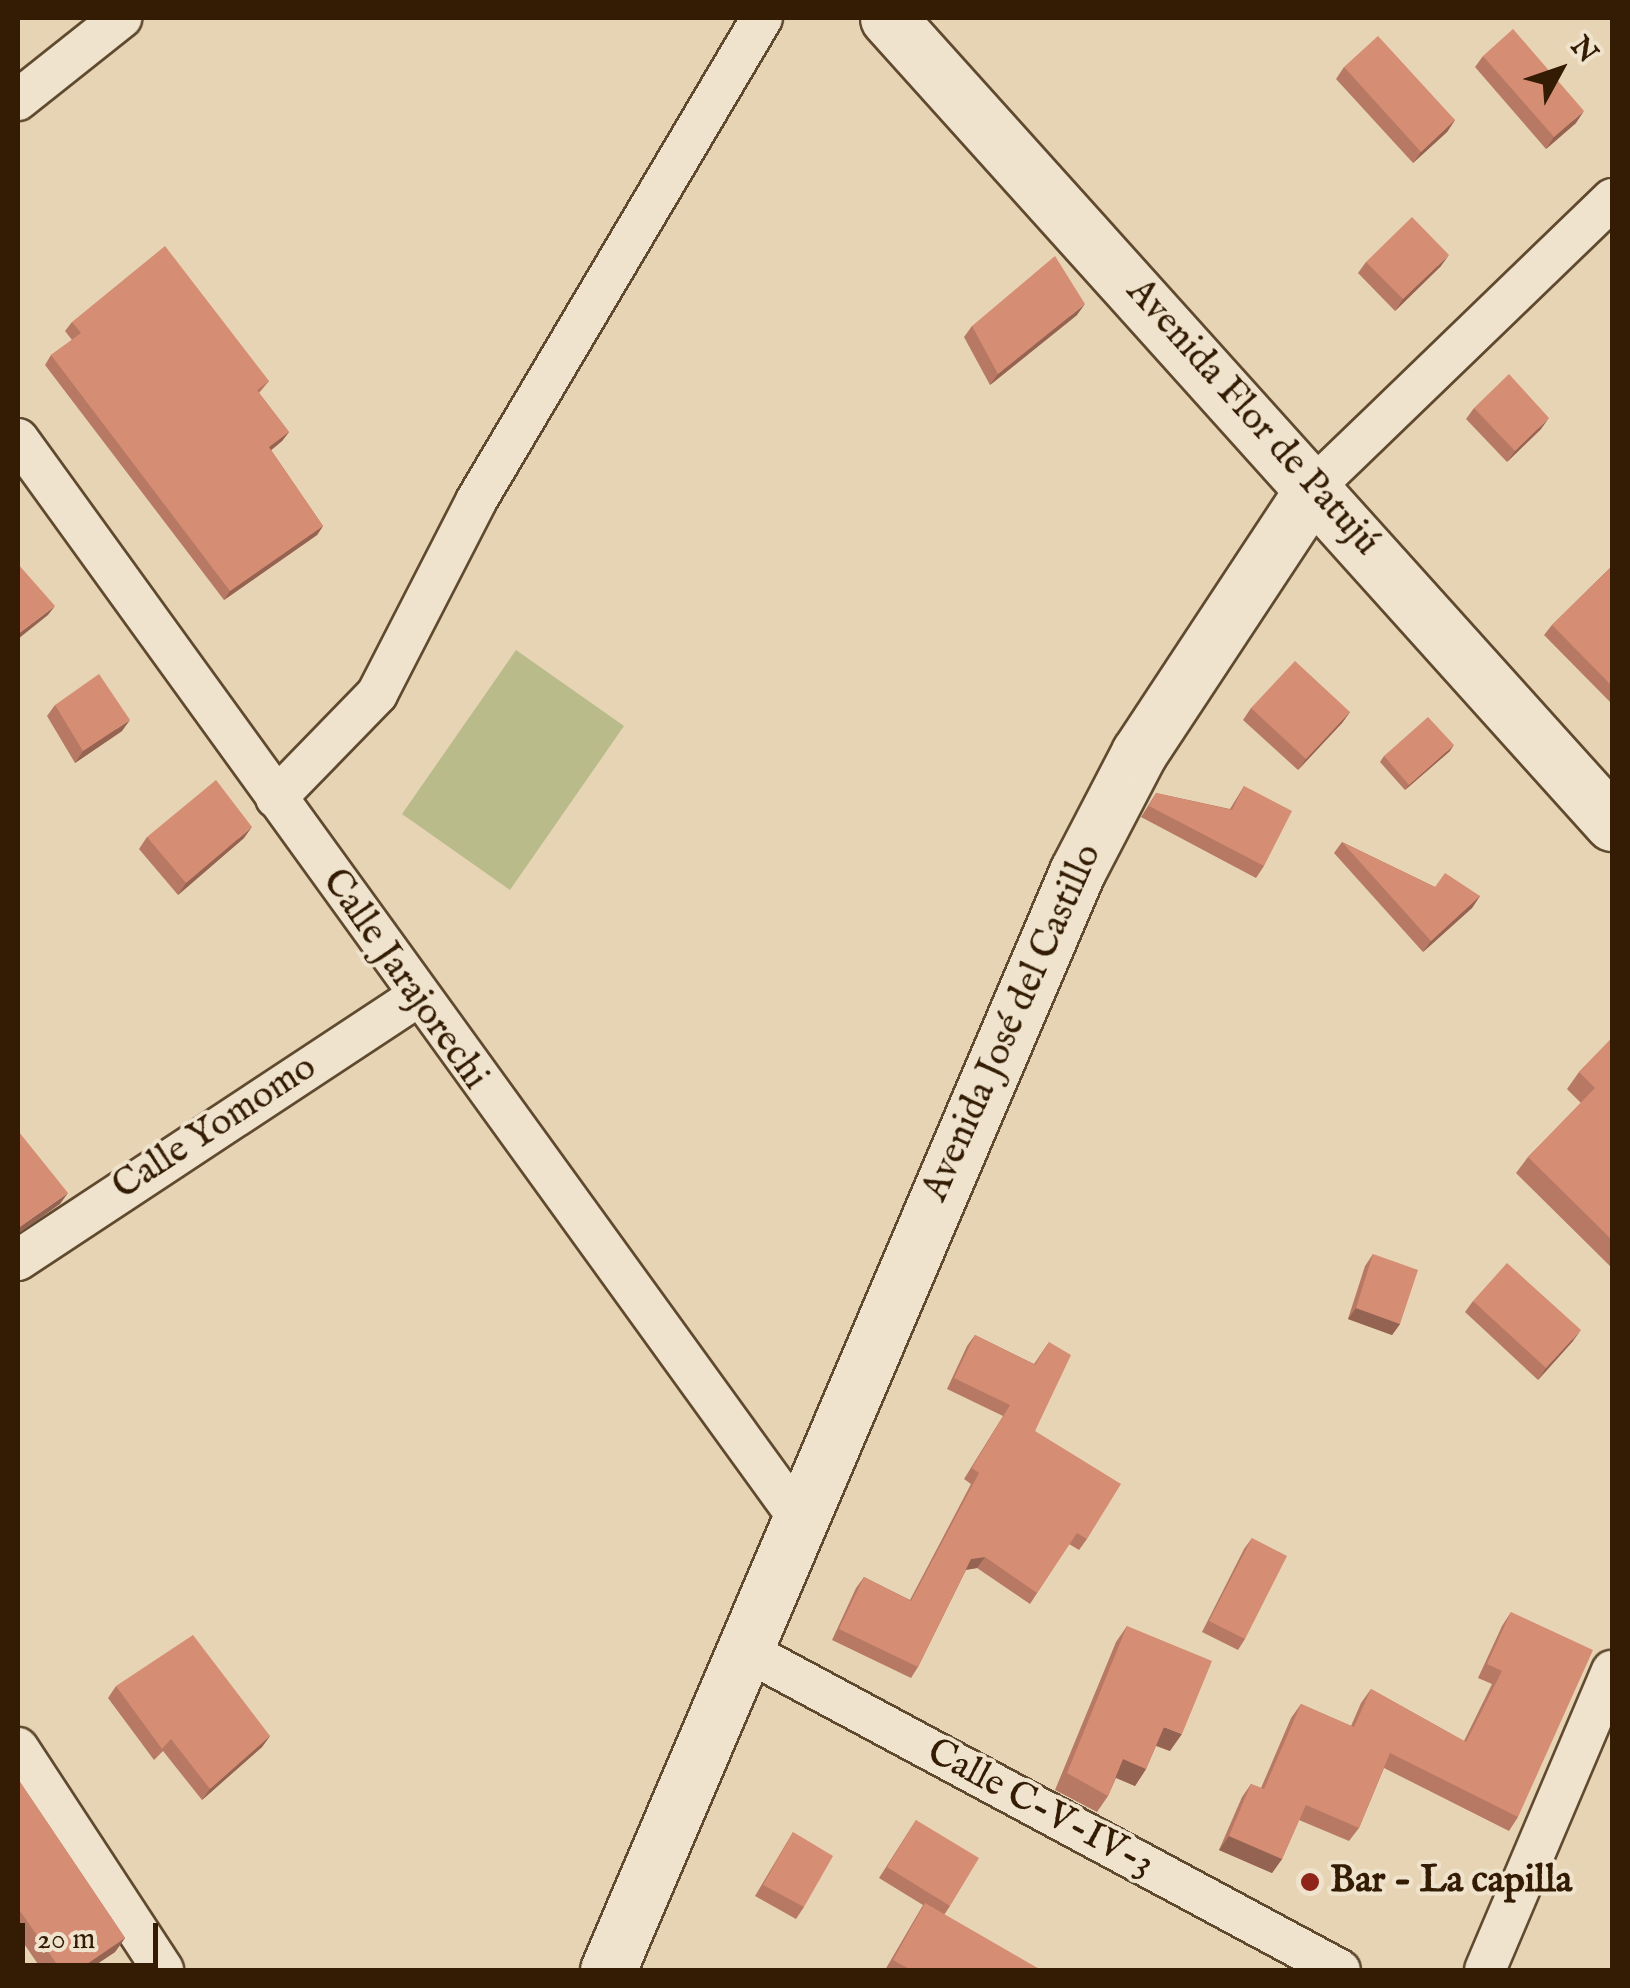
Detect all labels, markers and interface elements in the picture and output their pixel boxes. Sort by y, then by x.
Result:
north arrow [1510,20,1610,120]
text: N [1562,30,1605,71]
street label: Avenida Flor de Patujú [1116,270,1388,566]
street label: Avenida José del Castillo [914,837,1112,1209]
street label: Calle Jarajorechi [311,861,497,1099]
street label: Calle Yomomo [105,1045,325,1211]
street label: Calle C-V-IV-3 [919,1730,1161,1888]
place label: Bar - La capilla [1330,1859,1572,1905]
marker: Bar - La capilla [1299,1871,1321,1893]
scale bar [25,1903,162,1965]
text: 20 m [37,1921,96,1959]

